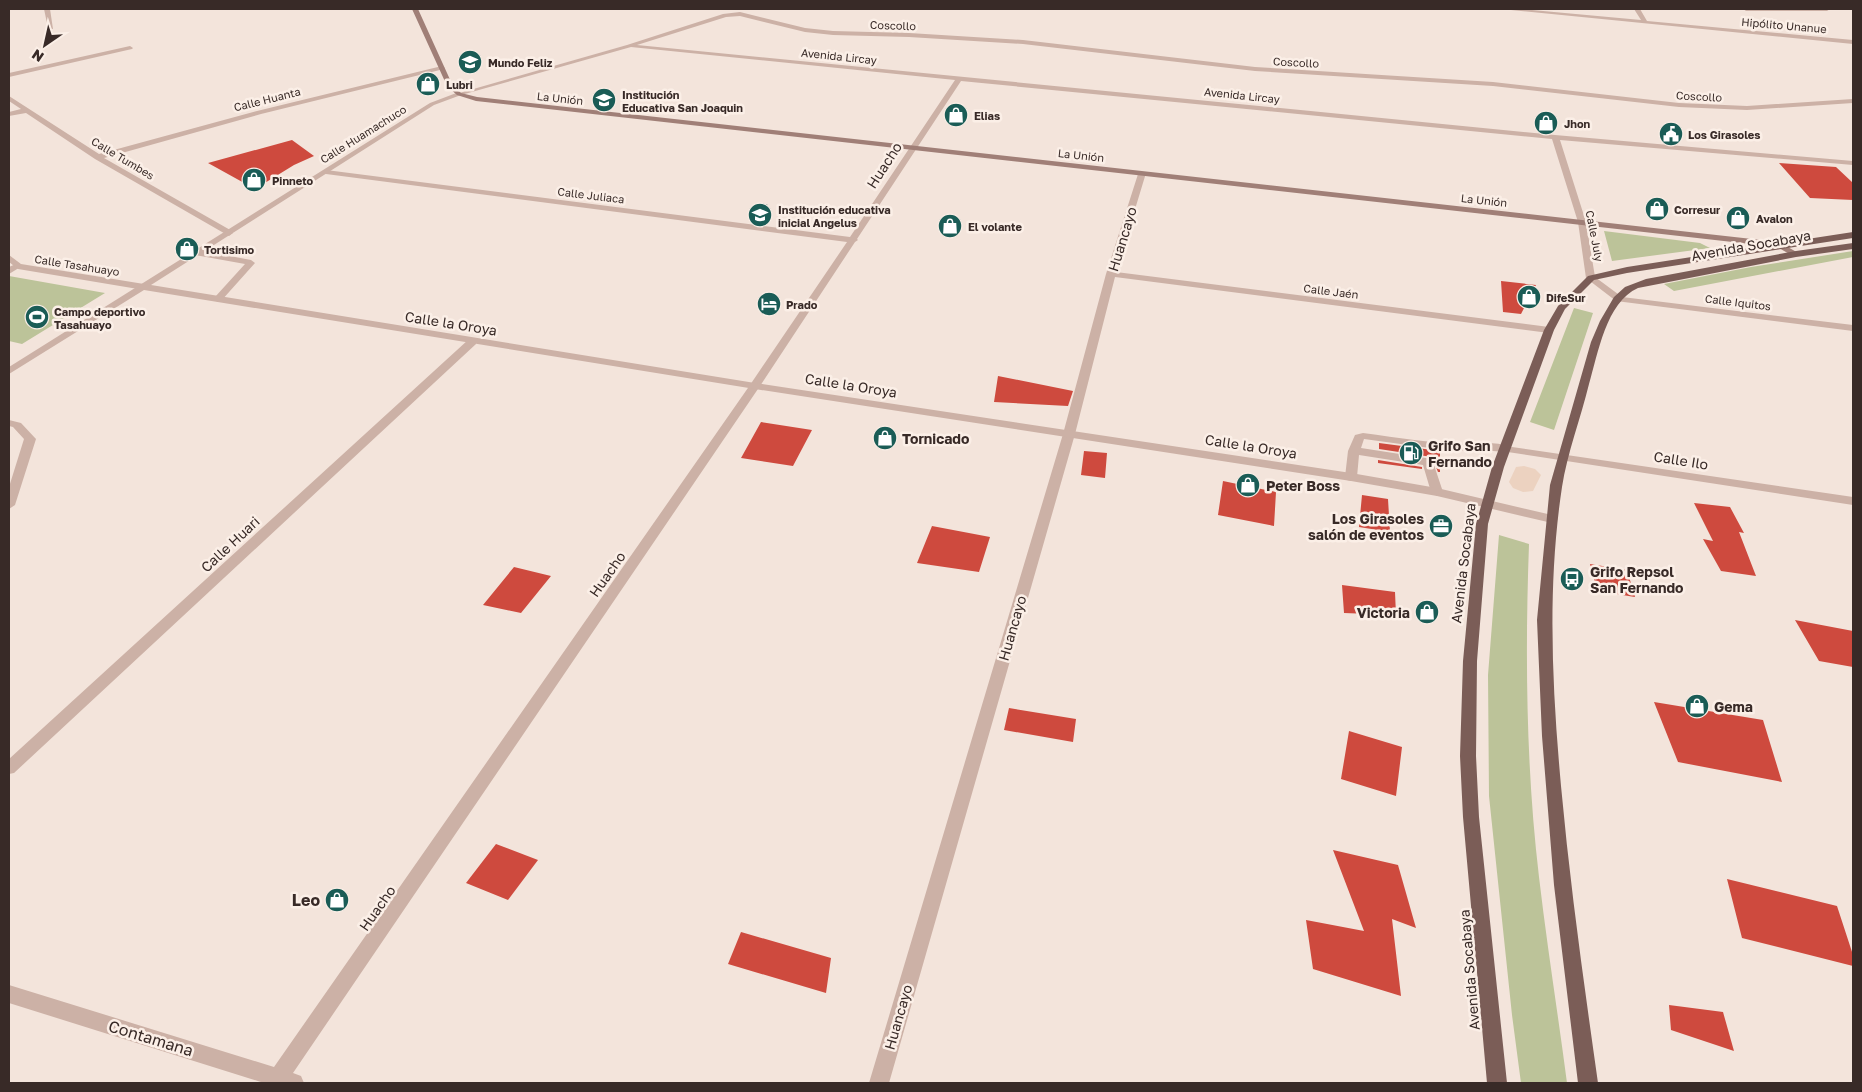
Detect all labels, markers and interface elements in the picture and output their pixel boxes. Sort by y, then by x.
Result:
street label: Hipólito Unanue [1741,15,1827,35]
street label: Coscollo [870,18,917,32]
north arrow [20,20,70,70]
text: N [28,46,47,66]
street label: Avenida Lircay [801,46,877,66]
school or university icon: Mundo Feliz [457,49,483,75]
street label: Coscollo [1273,54,1320,70]
place label: Mundo Feliz [488,56,553,69]
shop icon: Lubri [415,71,441,97]
place label: Lubri [446,78,473,91]
street label: Calle Huanta [232,84,302,114]
street label: Avenida Lircay [1204,85,1280,105]
school or university icon: Institución Educativa San Joaquin [591,87,617,113]
place label: Institución Educativa San Joaquin [622,88,743,114]
street label: Coscollo [1676,88,1723,104]
street label: La Unión [536,89,584,107]
street label: Calle Huamachuco [318,102,409,166]
shop icon: Elias [943,102,969,128]
place label: Elias [974,109,1000,122]
shop icon: Jhon [1533,110,1559,136]
place label: Jhon [1564,117,1591,130]
public building icon: Los Girasoles [1658,121,1684,147]
place label: Los Girasoles [1688,128,1760,141]
street label: Calle Tumbes [89,134,157,182]
street label: Huacho [863,139,905,191]
street label: La Unión [1057,146,1105,164]
shop icon: Pinneto [241,167,267,193]
place label: Pinneto [272,174,314,187]
street label: Calle Juliaca [557,184,625,206]
street label: La Unión [1460,191,1508,209]
shop icon: Corresur [1644,196,1670,222]
school or university icon: Institución educativa inicial Angelus [747,202,773,228]
place label: Institución educativa inicial Angelus [778,203,891,229]
place label: Corresur [1674,203,1721,216]
street label: Huancayo [1104,205,1140,273]
shop icon: Avalon [1725,205,1751,231]
street label: Calle July [1584,209,1606,263]
place label: Avalon [1756,212,1793,225]
shop icon: El volante [937,213,963,239]
place label: El volante [968,220,1022,233]
street label: Avenida Socabaya [1690,226,1812,264]
shop icon: Tortisimo [174,236,200,262]
place label: Tortisimo [204,243,255,256]
street label: Calle Tasahuayo [34,252,121,278]
street label: Calle Jaén [1303,281,1359,301]
shop icon: DifeSur [1516,284,1542,310]
hotel icon: Prado [756,291,782,317]
place label: DifeSur [1546,291,1586,304]
street label: Calle Iquitos [1704,292,1772,313]
place label: Prado [786,298,818,311]
sports icon: Campo deportivo Tasahuayo [24,304,50,330]
place label: Campo deportivo Tasahuayo [54,305,146,331]
street label: Calle la Oroya [404,307,498,339]
street label: Calle la Oroya [804,369,898,401]
shop icon: Tornicado [872,425,898,451]
place label: Tornicado [902,430,969,447]
street label: Calle la Oroya [1204,430,1298,462]
place label: Grifo San Fernando [1428,437,1492,470]
fuel station icon: Grifo San Fernando [1398,440,1424,466]
street label: Calle Ilo [1653,447,1709,473]
shop icon: Peter Boss [1235,472,1261,498]
place label: Peter Boss [1266,477,1340,494]
street label: Avenida Socabaya [1447,502,1479,624]
place label: Los Girasoles salón de eventos [1308,510,1424,543]
street label: Calle Huari [197,513,263,575]
office icon: Los Girasoles salón de eventos [1428,513,1454,539]
street label: Huacho [585,548,629,600]
place label: Grifo Repsol San Fernando [1590,563,1683,596]
bus stop icon: Grifo Repsol San Fernando [1559,566,1585,592]
street label: Huancayo [995,594,1029,662]
shop icon: Victoria [1414,599,1440,625]
place label: Victoria [1357,604,1410,621]
shop icon: Gema [1684,693,1710,719]
place label: Gema [1714,698,1753,715]
street label: Huacho [355,882,399,934]
shop icon: Leo [324,887,350,913]
place label: Leo [292,890,320,910]
street label: Avenida Socabaya [1455,909,1483,1031]
street label: Huancayo [881,983,915,1051]
street label: Contamana [106,1016,196,1060]

